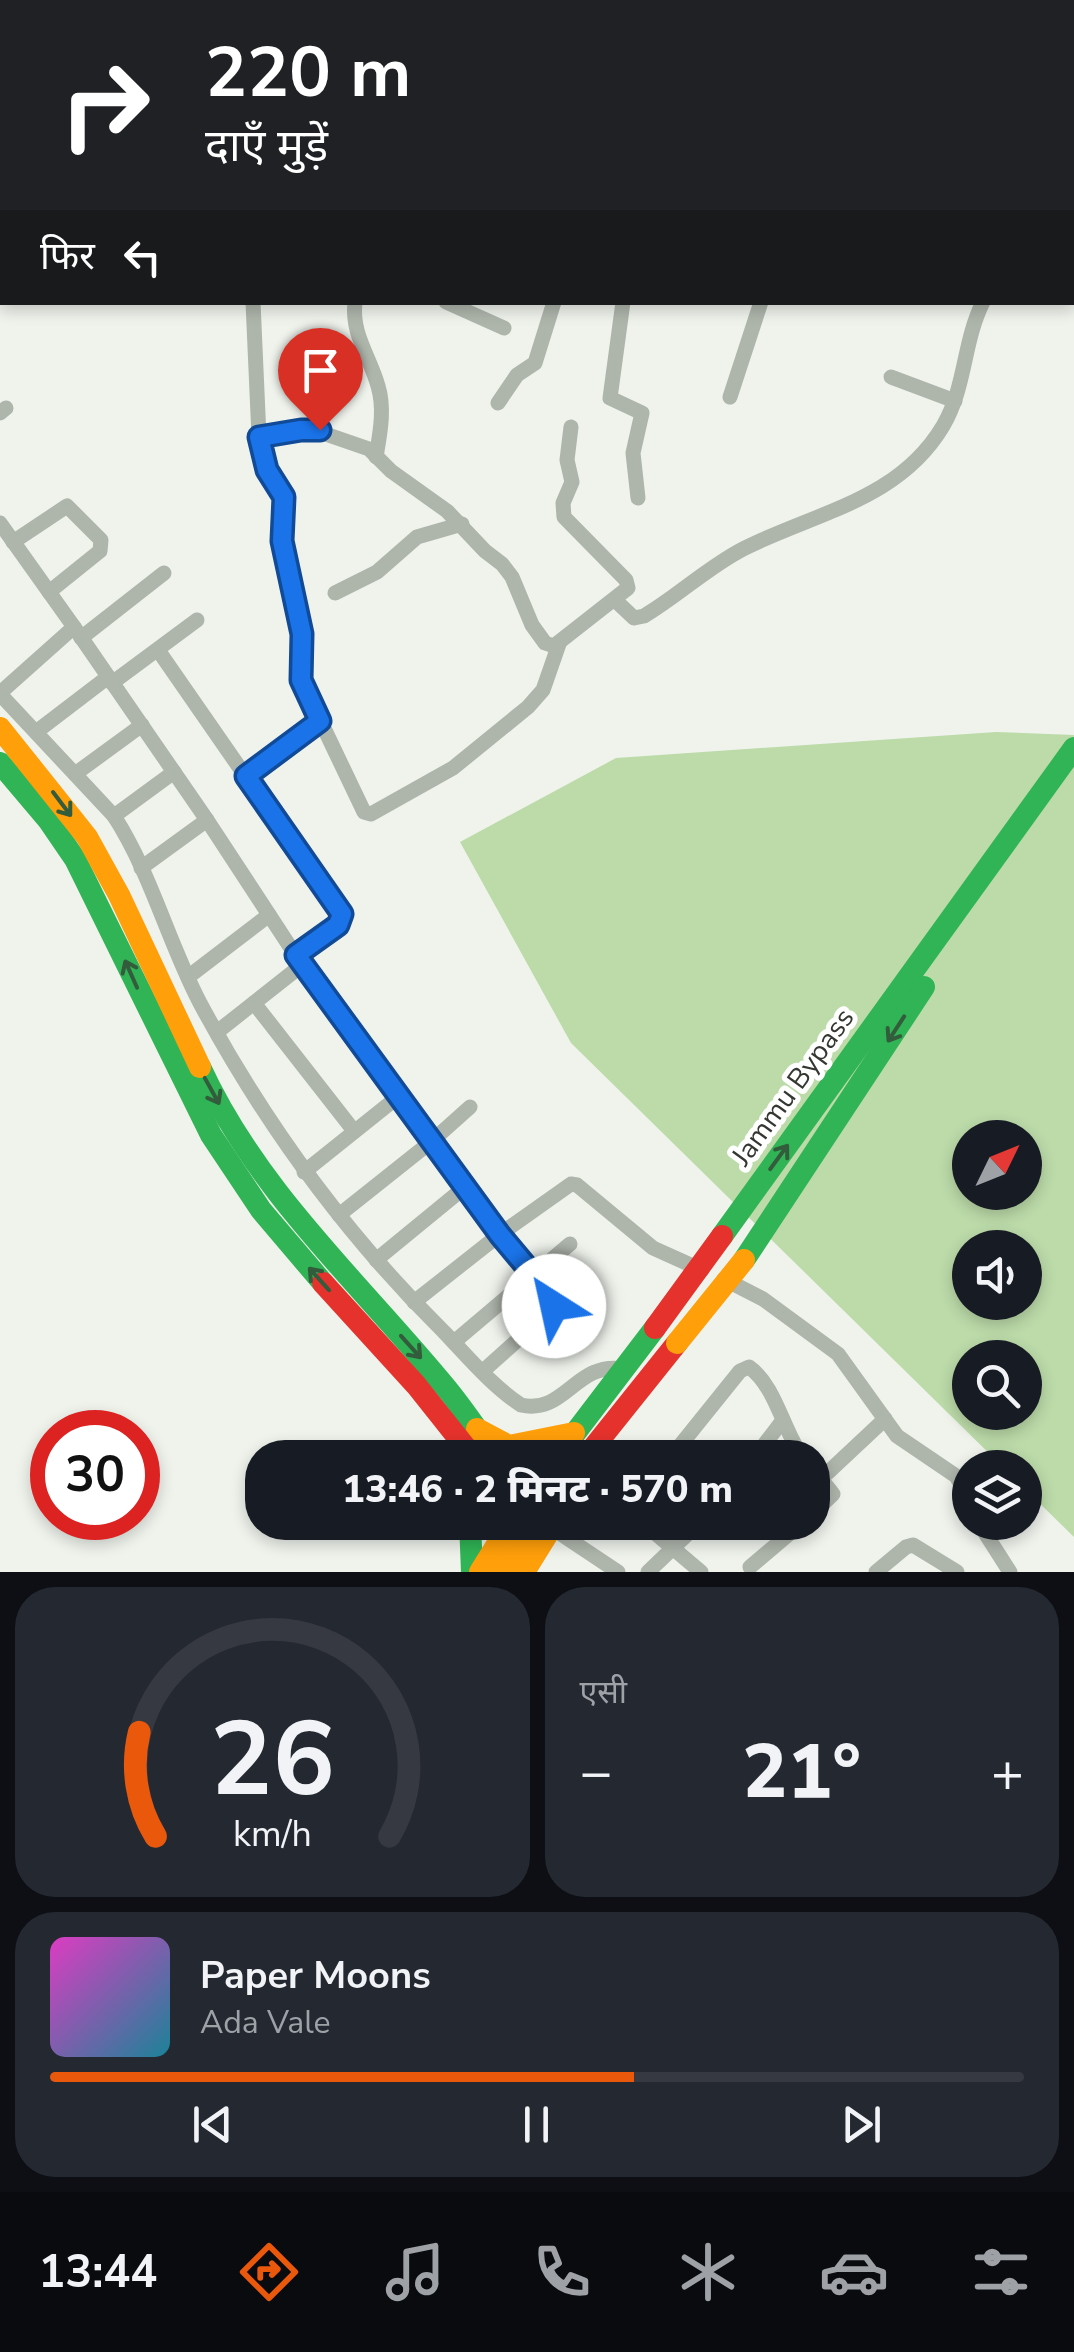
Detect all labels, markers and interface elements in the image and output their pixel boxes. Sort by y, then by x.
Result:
text: 220 m [205,25,411,121]
icon: right [40,40,170,170]
text: दाएँ मुड़ें [205,116,328,177]
icon: left [115,230,170,285]
text: फिर [40,231,95,282]
pin [278,328,363,431]
icon: arrive [293,343,348,398]
one-way arrow [51,790,72,817]
one-way arrow [121,959,139,990]
street label: Jammu Bypass [722,1001,863,1174]
one-way arrow [885,1014,906,1043]
one-way arrow [203,1076,223,1105]
north arrow [952,1120,1042,1210]
map controls [952,1120,1042,1540]
one-way arrow [769,1143,790,1171]
button: sound [952,1230,1042,1320]
position arrow [502,1254,606,1358]
one-way arrow [308,1266,331,1292]
one-way arrow [399,1334,422,1359]
button: search [952,1340,1042,1430]
speed limit sign: 30 [30,1410,160,1540]
button: layers [952,1450,1042,1540]
text: 13:46 · 2 मिनट · 570 m [342,1464,733,1515]
text: एसी [580,1671,627,1714]
text: 26 [210,1689,335,1831]
text: 21° [742,1721,861,1823]
text: − [580,1735,613,1810]
text: + [991,1735,1024,1810]
text: km/h [233,1810,312,1859]
text: Paper Moons [200,1950,431,2001]
text: Ada Vale [200,2001,331,2044]
icon: previous [185,2097,240,2152]
icon: pause [509,2097,564,2152]
icon: next [834,2097,889,2152]
icon: directions [234,2237,304,2307]
icon: music [380,2237,450,2307]
icon: phone [527,2237,597,2307]
icon: climate [673,2237,743,2307]
icon: car [819,2237,889,2307]
icon: filters [966,2237,1036,2307]
text: 13:44 [38,2242,157,2303]

